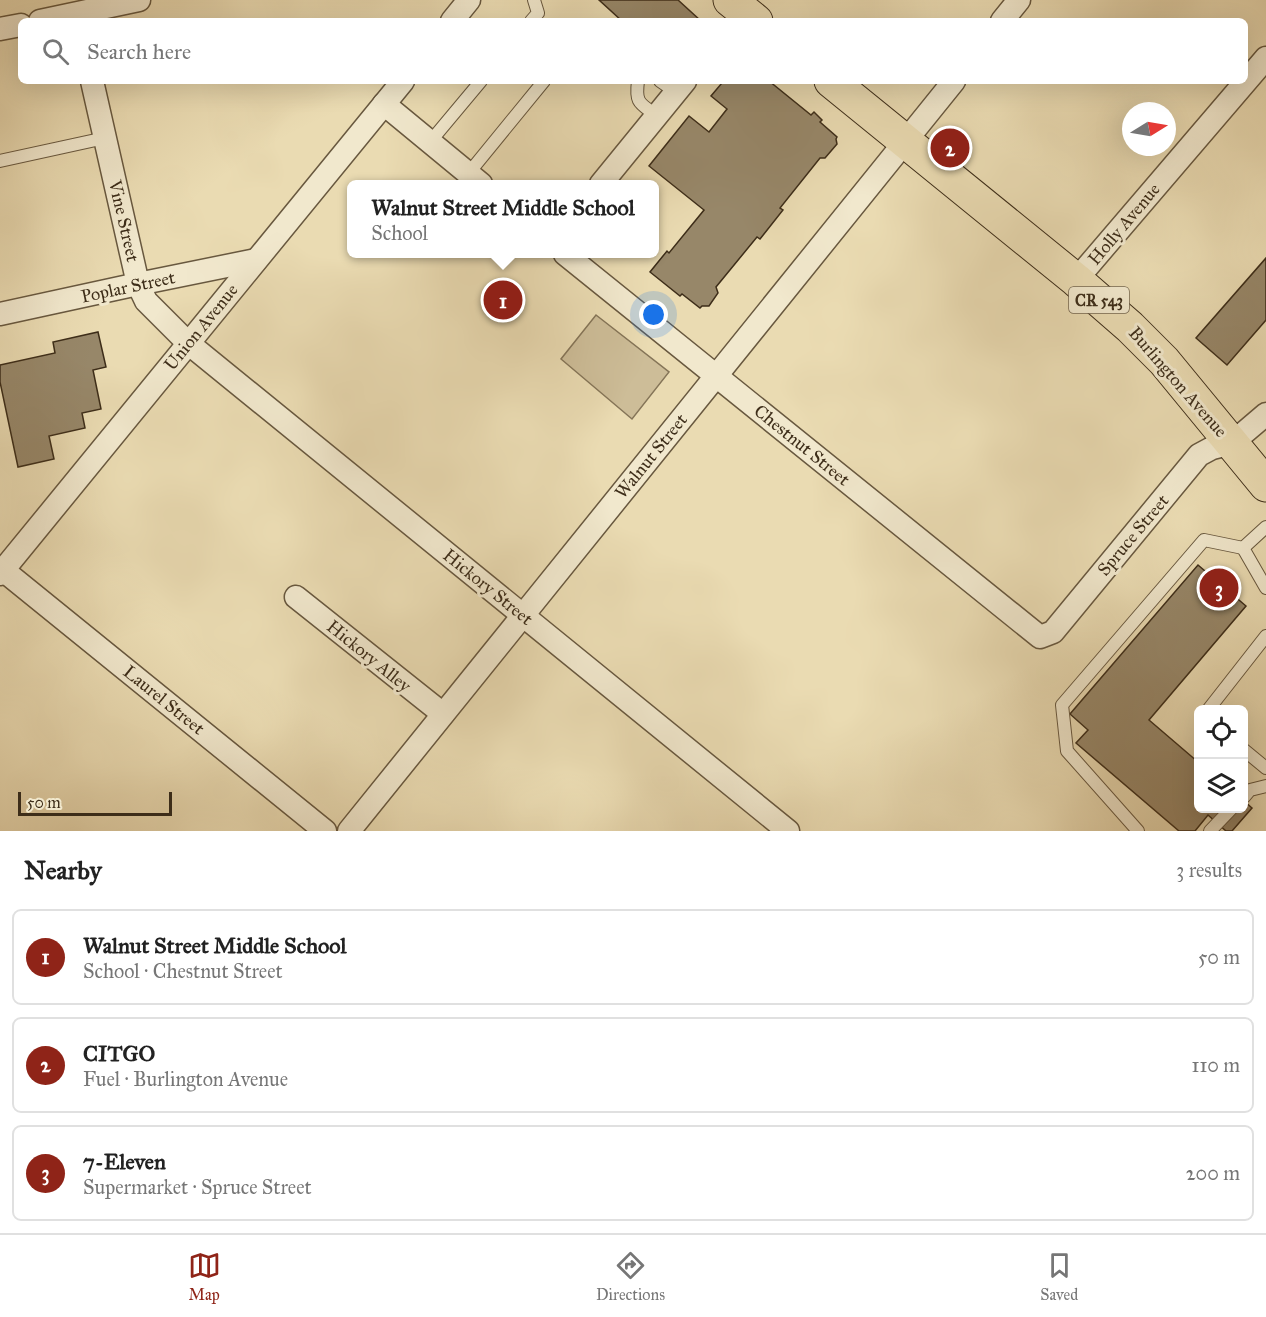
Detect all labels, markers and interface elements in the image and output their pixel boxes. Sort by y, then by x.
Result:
search box [18,18,1248,84]
icon: search [39,35,72,68]
text: Search here [87,38,191,65]
north arrow [1122,102,1176,156]
pin: 2 [930,126,970,170]
street label: Vine Street [104,177,144,265]
street label: Holly Avenue [1083,179,1165,269]
popup [347,180,659,258]
text: Walnut Street Middle School [371,194,635,221]
text: School [371,221,428,245]
street label: Poplar Street [79,266,178,308]
pin: 1 [484,278,522,322]
street label: Union Avenue [159,279,243,375]
road number: CR 543 [1069,287,1129,313]
your location [639,300,668,329]
street label: Burlington Avenue [1123,322,1232,442]
street label: Chestnut Street [750,400,855,491]
street label: Walnut Street [610,409,692,503]
street label: Spruce Street [1093,489,1174,580]
street label: Hickory Street [439,544,538,630]
pin: 3 [1200,566,1238,610]
street label: Hickory Alley [322,615,416,697]
street label: Laurel Street [119,661,210,740]
map controls [1194,705,1248,813]
button: locate [1194,705,1248,759]
button: layers [1194,759,1248,813]
scale bar [18,789,172,816]
text: 50 m [27,793,61,812]
text: Nearby [24,854,102,886]
text: 3 results [1176,858,1242,882]
text: Walnut Street Middle School [83,932,346,959]
text: 1 [42,945,49,969]
text: 50 m [1198,945,1240,969]
text: School · Chestnut Street [83,959,283,983]
text: CITGO [83,1040,155,1067]
text: 2 [41,1053,50,1077]
text: 110 m [1192,1053,1240,1077]
text: Fuel · Burlington Avenue [83,1067,288,1091]
text: 7-Eleven [83,1148,166,1175]
text: 3 [42,1161,50,1185]
text: 200 m [1186,1161,1240,1185]
text: Supermarket · Spruce Street [83,1175,312,1199]
tab: Map [188,1249,221,1304]
tab: Directions [596,1249,665,1304]
tab: Saved [1040,1249,1078,1304]

